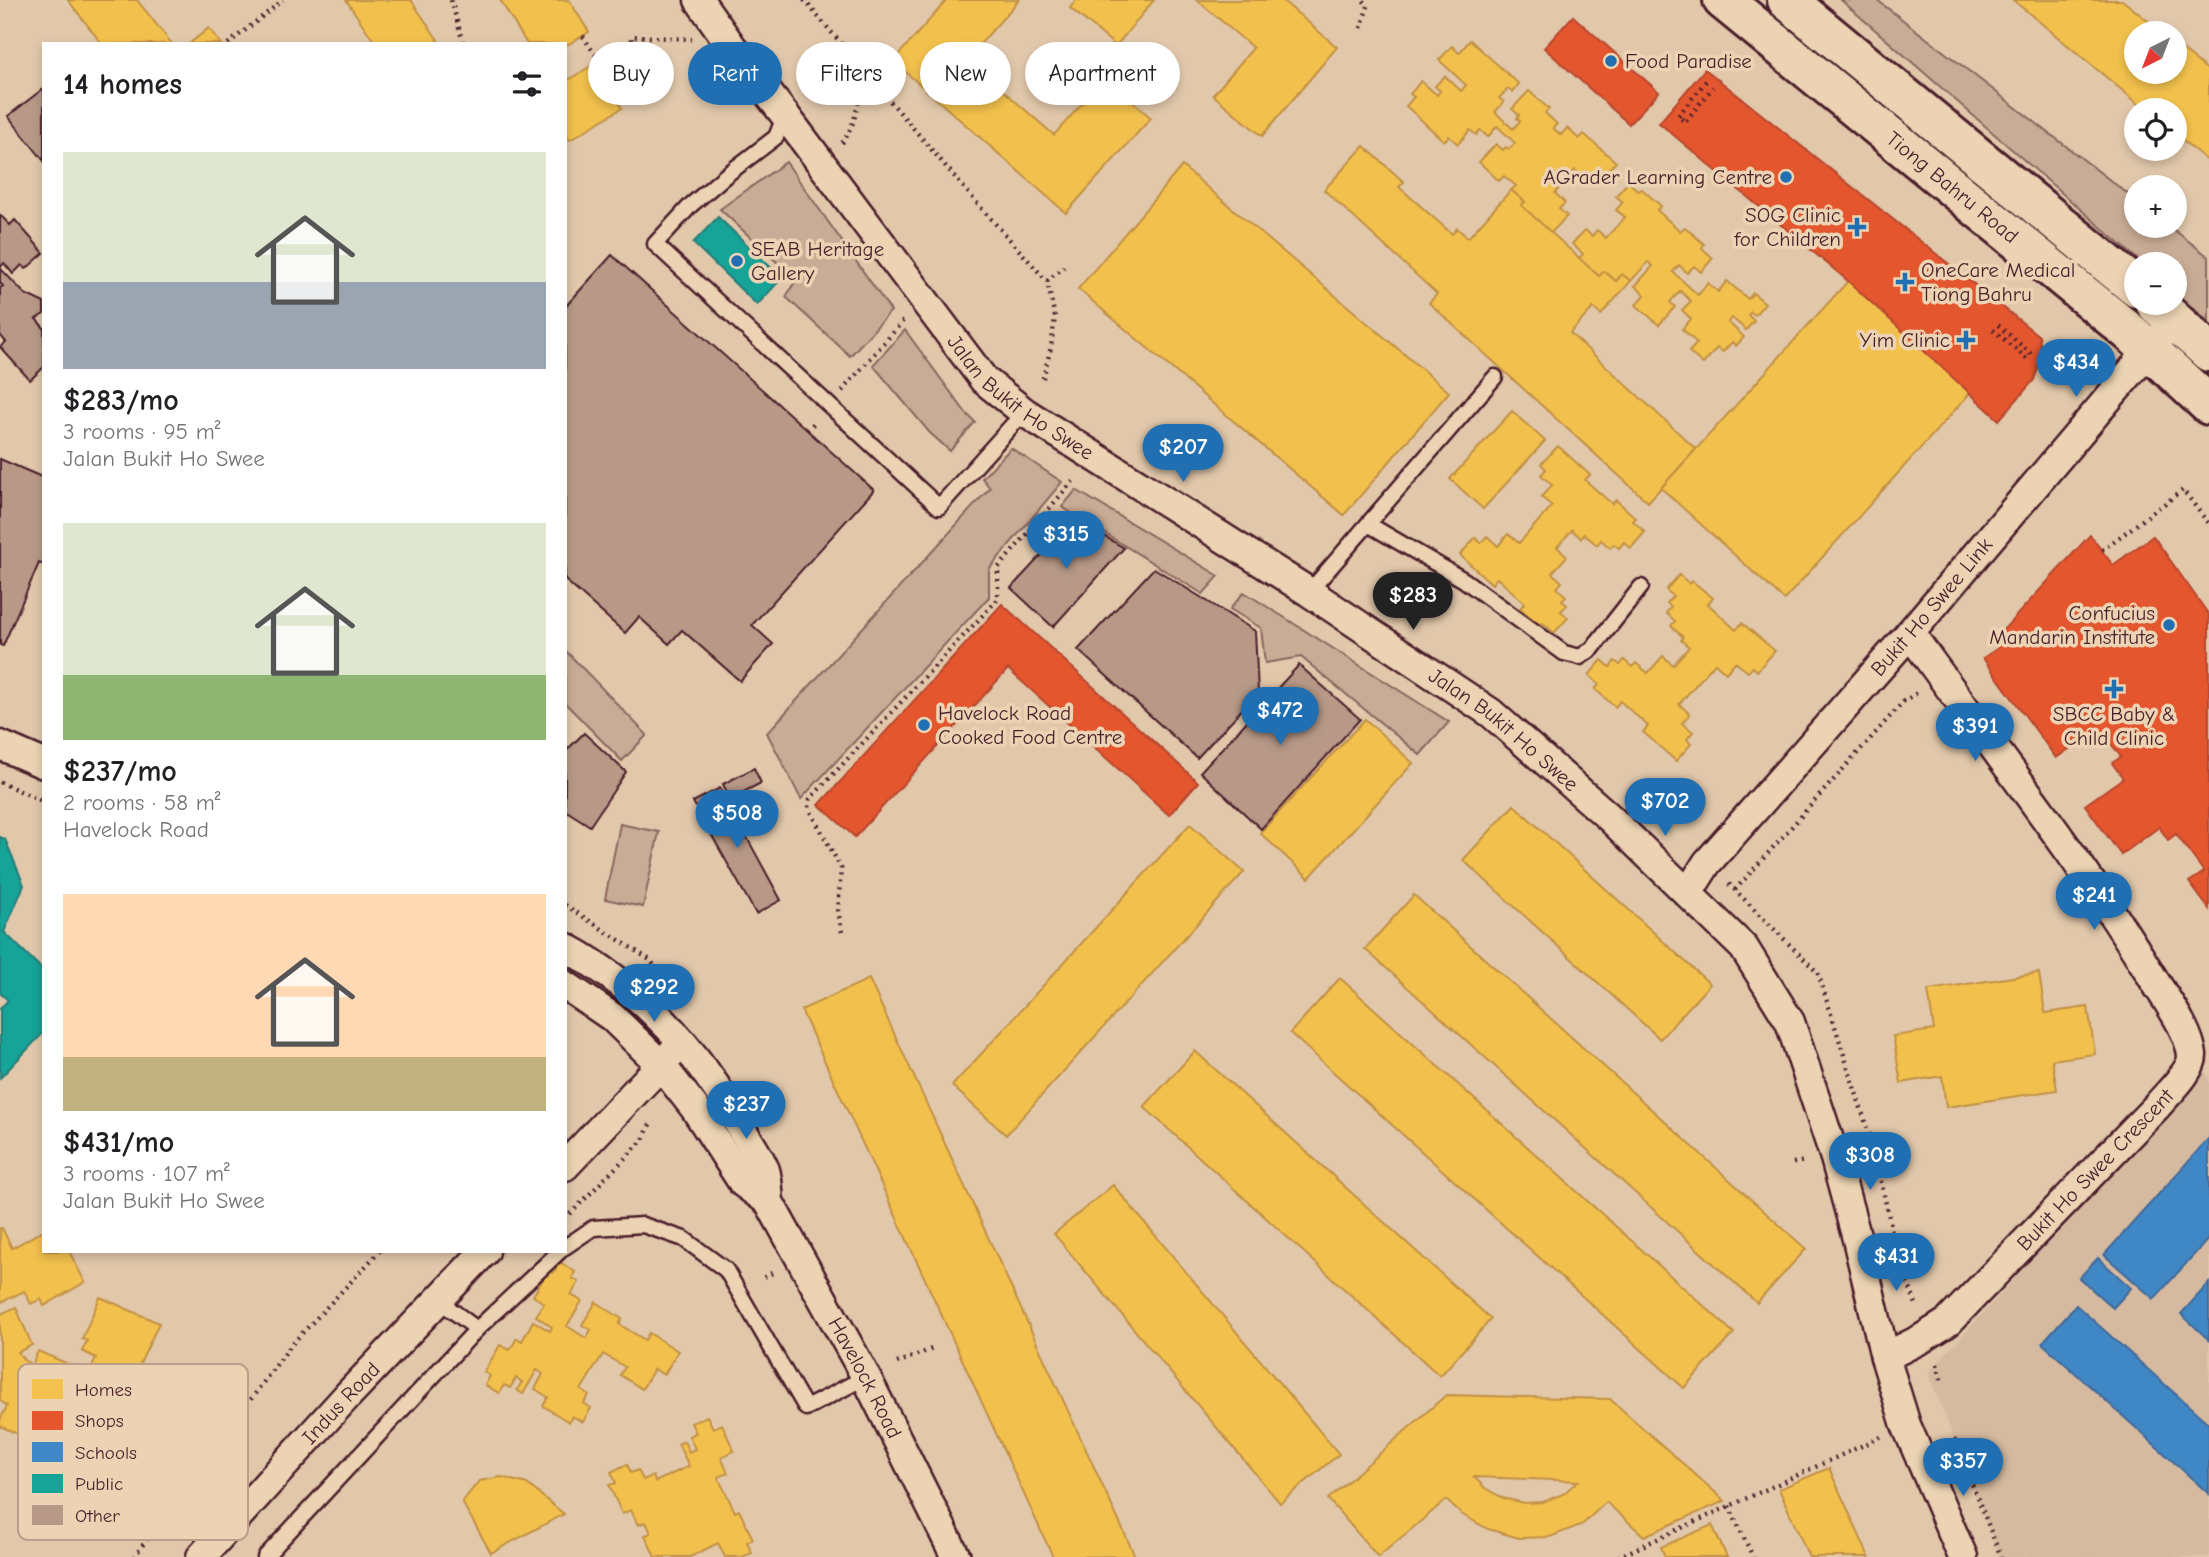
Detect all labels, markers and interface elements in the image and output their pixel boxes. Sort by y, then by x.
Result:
north arrow [2124,21,2188,84]
map controls [2124,21,2187,315]
chip: Buy [588,42,674,105]
chip: Rent [688,42,782,105]
chip: Filters [796,42,906,105]
chip: New [920,42,1011,105]
chip: Apartment [1025,42,1180,105]
place label: Food Paradise [1625,49,1752,73]
marker: Food Paradise [1603,53,1619,69]
icon: filters [508,65,546,103]
text: 14 homes [63,67,182,102]
button: locate [2124,98,2187,161]
street label: Tiong Bahru Road [1881,126,2023,248]
place label: AGrader Learning Centre [1544,165,1772,189]
marker: AGrader Learning Centre [1778,169,1794,185]
button: + [2124,175,2187,238]
icon: home [242,197,368,323]
place label: SOG Clinic for Children [1733,203,1841,251]
marker: SOG Clinic for Children [1847,217,1867,237]
place label: SEAB Heritage Gallery [751,237,884,285]
button: − [2124,252,2187,315]
marker: SEAB Heritage Gallery [729,253,745,269]
place label: OneCare Medical Tiong Bahru [1921,258,2075,306]
marker: OneCare Medical Tiong Bahru [1895,272,1915,292]
place label: Yim Clinic [1860,328,1950,352]
street label: Jalan Bukit Ho Swee [942,330,1098,465]
marker: Yim Clinic [1956,330,1976,350]
pin: $434 [2035,340,2117,399]
text: $434 [2053,348,2099,375]
text: $283/mo [63,383,179,418]
text: 3 rooms · 95 m² [63,418,221,445]
pin: $207 [1142,424,1224,484]
text: $207 [1159,433,1207,460]
text: Jalan Bukit Ho Swee [63,445,265,472]
pin: $315 [1025,512,1107,571]
text: $315 [1043,520,1089,547]
street label: Bukit Ho Swee Link [1866,533,1997,681]
icon: home [242,568,368,694]
pin: $283 [1372,572,1454,632]
text: $283 [1389,581,1437,608]
place label: Confucius Mandarin Institute [1989,601,2155,649]
marker: Confucius Mandarin Institute [2161,617,2177,633]
street label: Jalan Bukit Ho Swee [1424,663,1583,796]
marker: SBCC Baby & Child Clinic [2104,679,2124,699]
pin: $472 [1239,688,1321,747]
text: $472 [1257,696,1303,723]
place label: Havelock Road Cooked Food Centre [938,701,1122,749]
place label: SBCC Baby & Child Clinic [2053,702,2175,750]
pin: $391 [1934,704,2016,763]
text: $391 [1952,712,1998,739]
marker: Havelock Road Cooked Food Centre [916,717,932,733]
text: $237/mo [63,754,177,789]
pin: $702 [1624,778,1706,838]
text: $702 [1641,787,1689,814]
text: 2 rooms · 58 m² [63,789,221,816]
pin: $508 [696,790,778,850]
text: $508 [712,799,763,826]
text: Havelock Road [63,816,209,843]
pin: $241 [2053,872,2135,932]
text: $241 [2072,881,2116,908]
icon: home [242,939,368,1065]
pin: $292 [613,964,695,1024]
text: $292 [630,973,678,1000]
pin: $237 [705,1082,787,1141]
street label: Bukit Ho Swee Crescent [2012,1083,2179,1255]
text: $237 [723,1090,770,1117]
text: $431/mo [63,1125,174,1160]
pin: $308 [1829,1132,1911,1192]
text: $308 [1845,1141,1895,1168]
text: 3 rooms · 107 m² [63,1160,230,1187]
text: Jalan Bukit Ho Swee [63,1187,265,1214]
pin: $431 [1855,1234,1937,1293]
text: $431 [1873,1242,1919,1269]
street label: Havelock Road [823,1313,907,1442]
street label: Indus Road [297,1357,385,1449]
legend [18,1364,248,1540]
text: Homes [75,1379,132,1401]
text: Shops [75,1410,124,1432]
pin: $357 [1922,1438,2004,1498]
text: Schools [75,1442,137,1464]
text: $357 [1939,1447,1987,1474]
text: Public [75,1473,123,1495]
text: Other [75,1505,120,1527]

